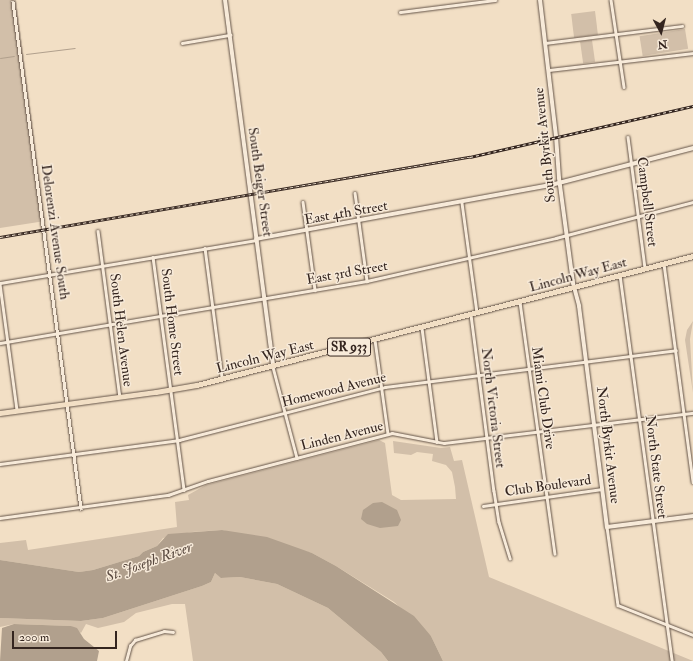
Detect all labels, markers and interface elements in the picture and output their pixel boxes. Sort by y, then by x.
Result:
north arrow [641,12,681,52]
text: N [657,37,668,51]
street label: South Byrkit Avenue [531,87,559,203]
street label: South Beiger Street [244,126,276,238]
street label: Campbell Street [633,156,661,248]
street label: Delorenzi Avenue South [37,163,73,301]
street label: East 4th Street [303,197,389,229]
street label: Lincoln Way East [528,254,628,296]
street label: East 3rd Street [305,258,389,288]
street label: South Home Street [157,267,187,377]
street label: South Helen Avenue [106,272,136,388]
road number: SR 933 [327,336,371,358]
street label: Lincoln Way East [214,337,316,377]
street label: Miami Club Drive [527,346,559,450]
street label: North Victoria Street [477,347,509,469]
street label: Homewood Avenue [280,369,388,411]
street label: North Byrkit Avenue [592,386,624,504]
street label: North State Street [641,414,671,520]
street label: Linden Avenue [299,418,385,454]
street label: Club Boulevard [504,472,592,500]
water label: St. Joseph River [103,538,195,586]
scale bar [14,623,119,649]
text: 200 m [19,630,49,645]

